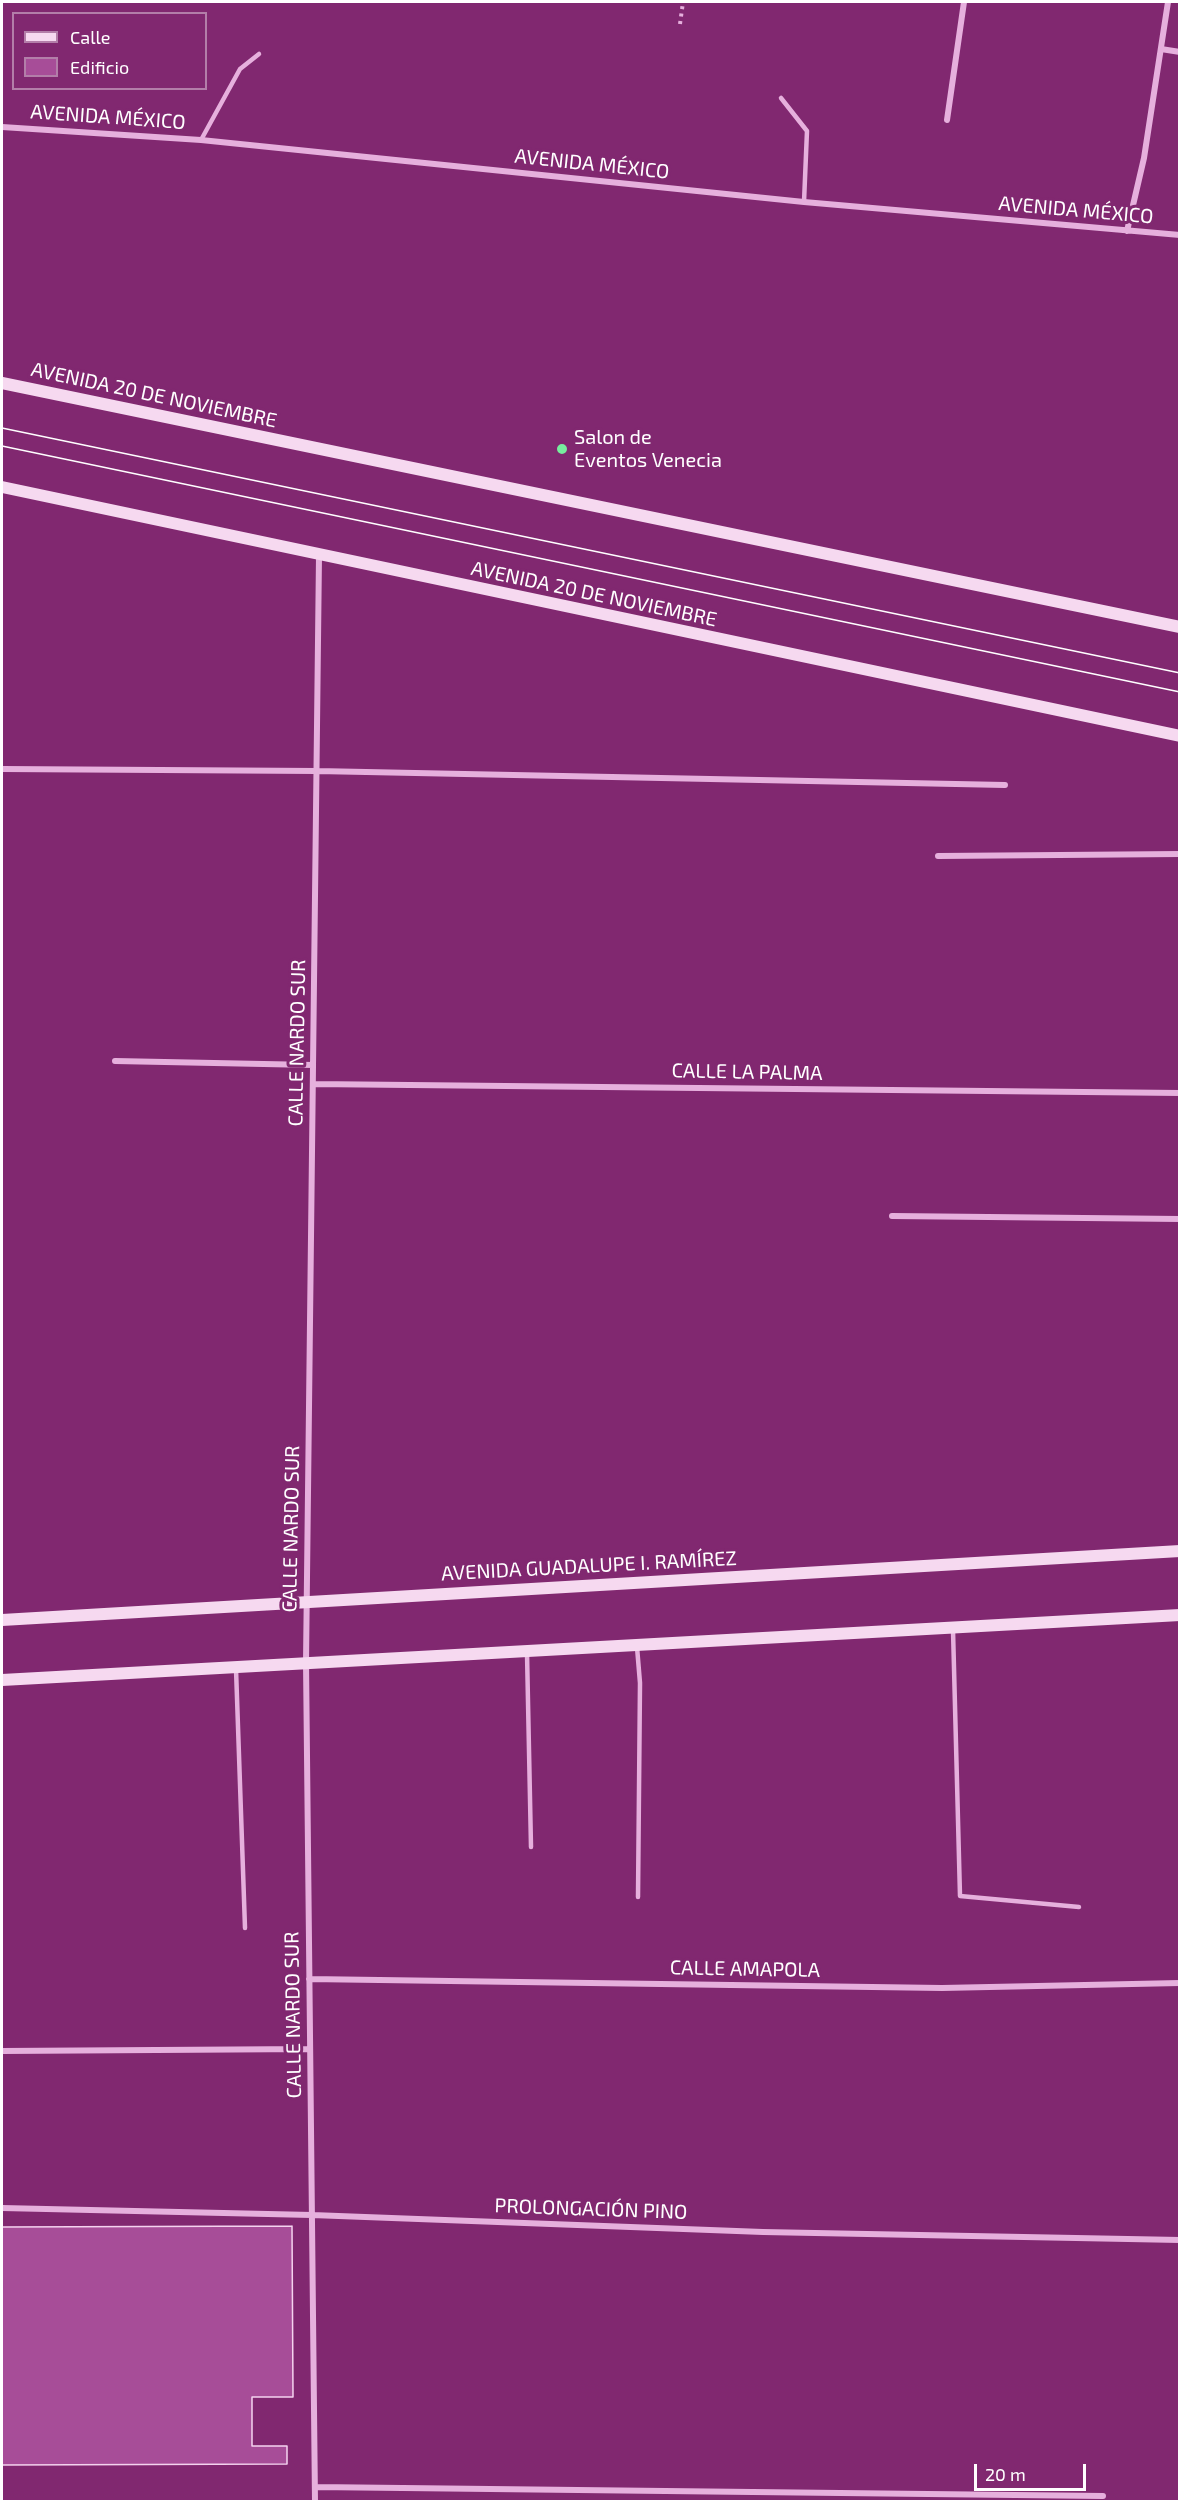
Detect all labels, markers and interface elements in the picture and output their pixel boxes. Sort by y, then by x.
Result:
legend [12,12,207,90]
text: Calle [70,26,111,48]
text: Edificio [70,56,129,78]
street label: AVENIDA MÉXICO [30,100,186,134]
street label: AVENIDA MÉXICO [514,144,670,184]
street label: AVENIDA MÉXICO [998,191,1154,229]
street label: AVENIDA 20 DE NOVIEMBRE [29,357,279,433]
place label: Salon de Eventos Venecia [574,425,722,472]
marker: Salon de Eventos Venecia [555,442,569,456]
street label: AVENIDA 20 DE NOVIEMBRE [469,556,719,632]
street label: CALLE NARDO SUR [284,959,310,1127]
street label: CALLE LA PALMA [671,1059,823,1085]
street label: CALLE NARDO SUR [278,1445,304,1613]
street label: AVENIDA GUADALUPE I. RAMÍREZ [441,1546,737,1586]
street label: CALLE NARDO SUR [280,1931,306,2099]
street label: CALLE AMAPOLA [670,1956,820,1982]
street label: PROLONGACIÓN PINO [494,2194,688,2224]
scale bar [977,2452,1090,2490]
text: 20 m [985,2463,1026,2485]

